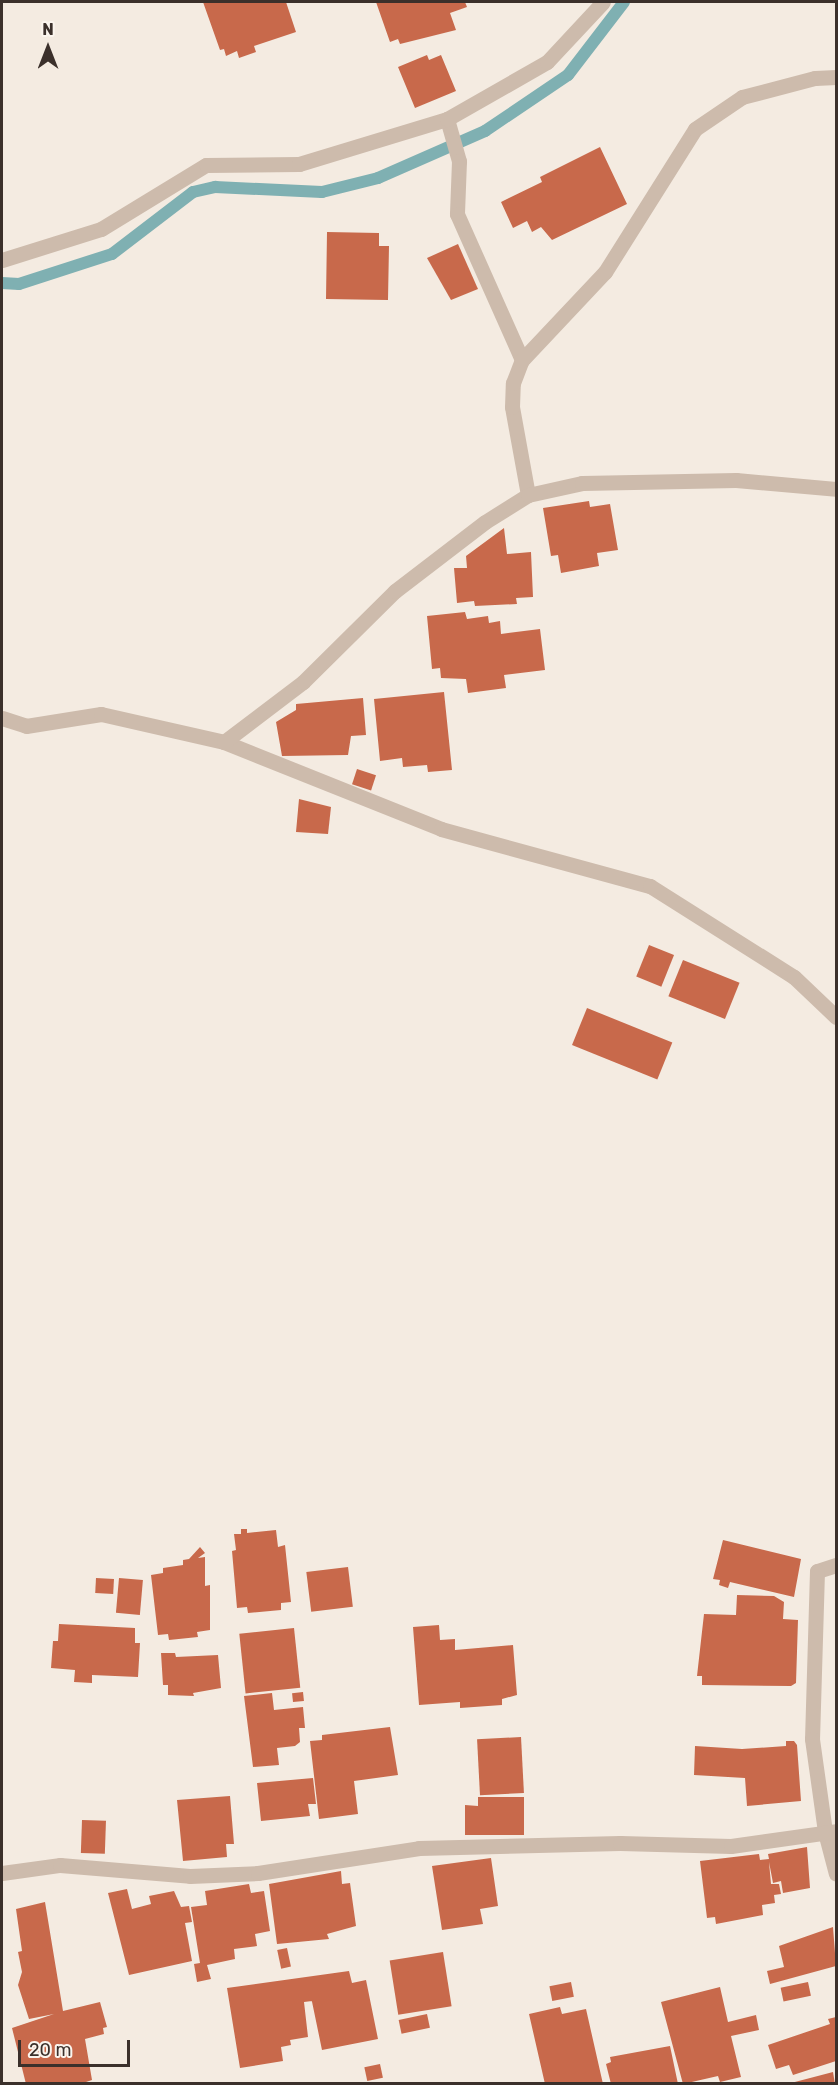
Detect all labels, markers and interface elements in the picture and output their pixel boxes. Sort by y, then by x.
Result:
north arrow [18,18,78,78]
text: N [42,20,54,39]
scale bar [21,2028,134,2066]
text: 20 m [29,2039,71,2061]

